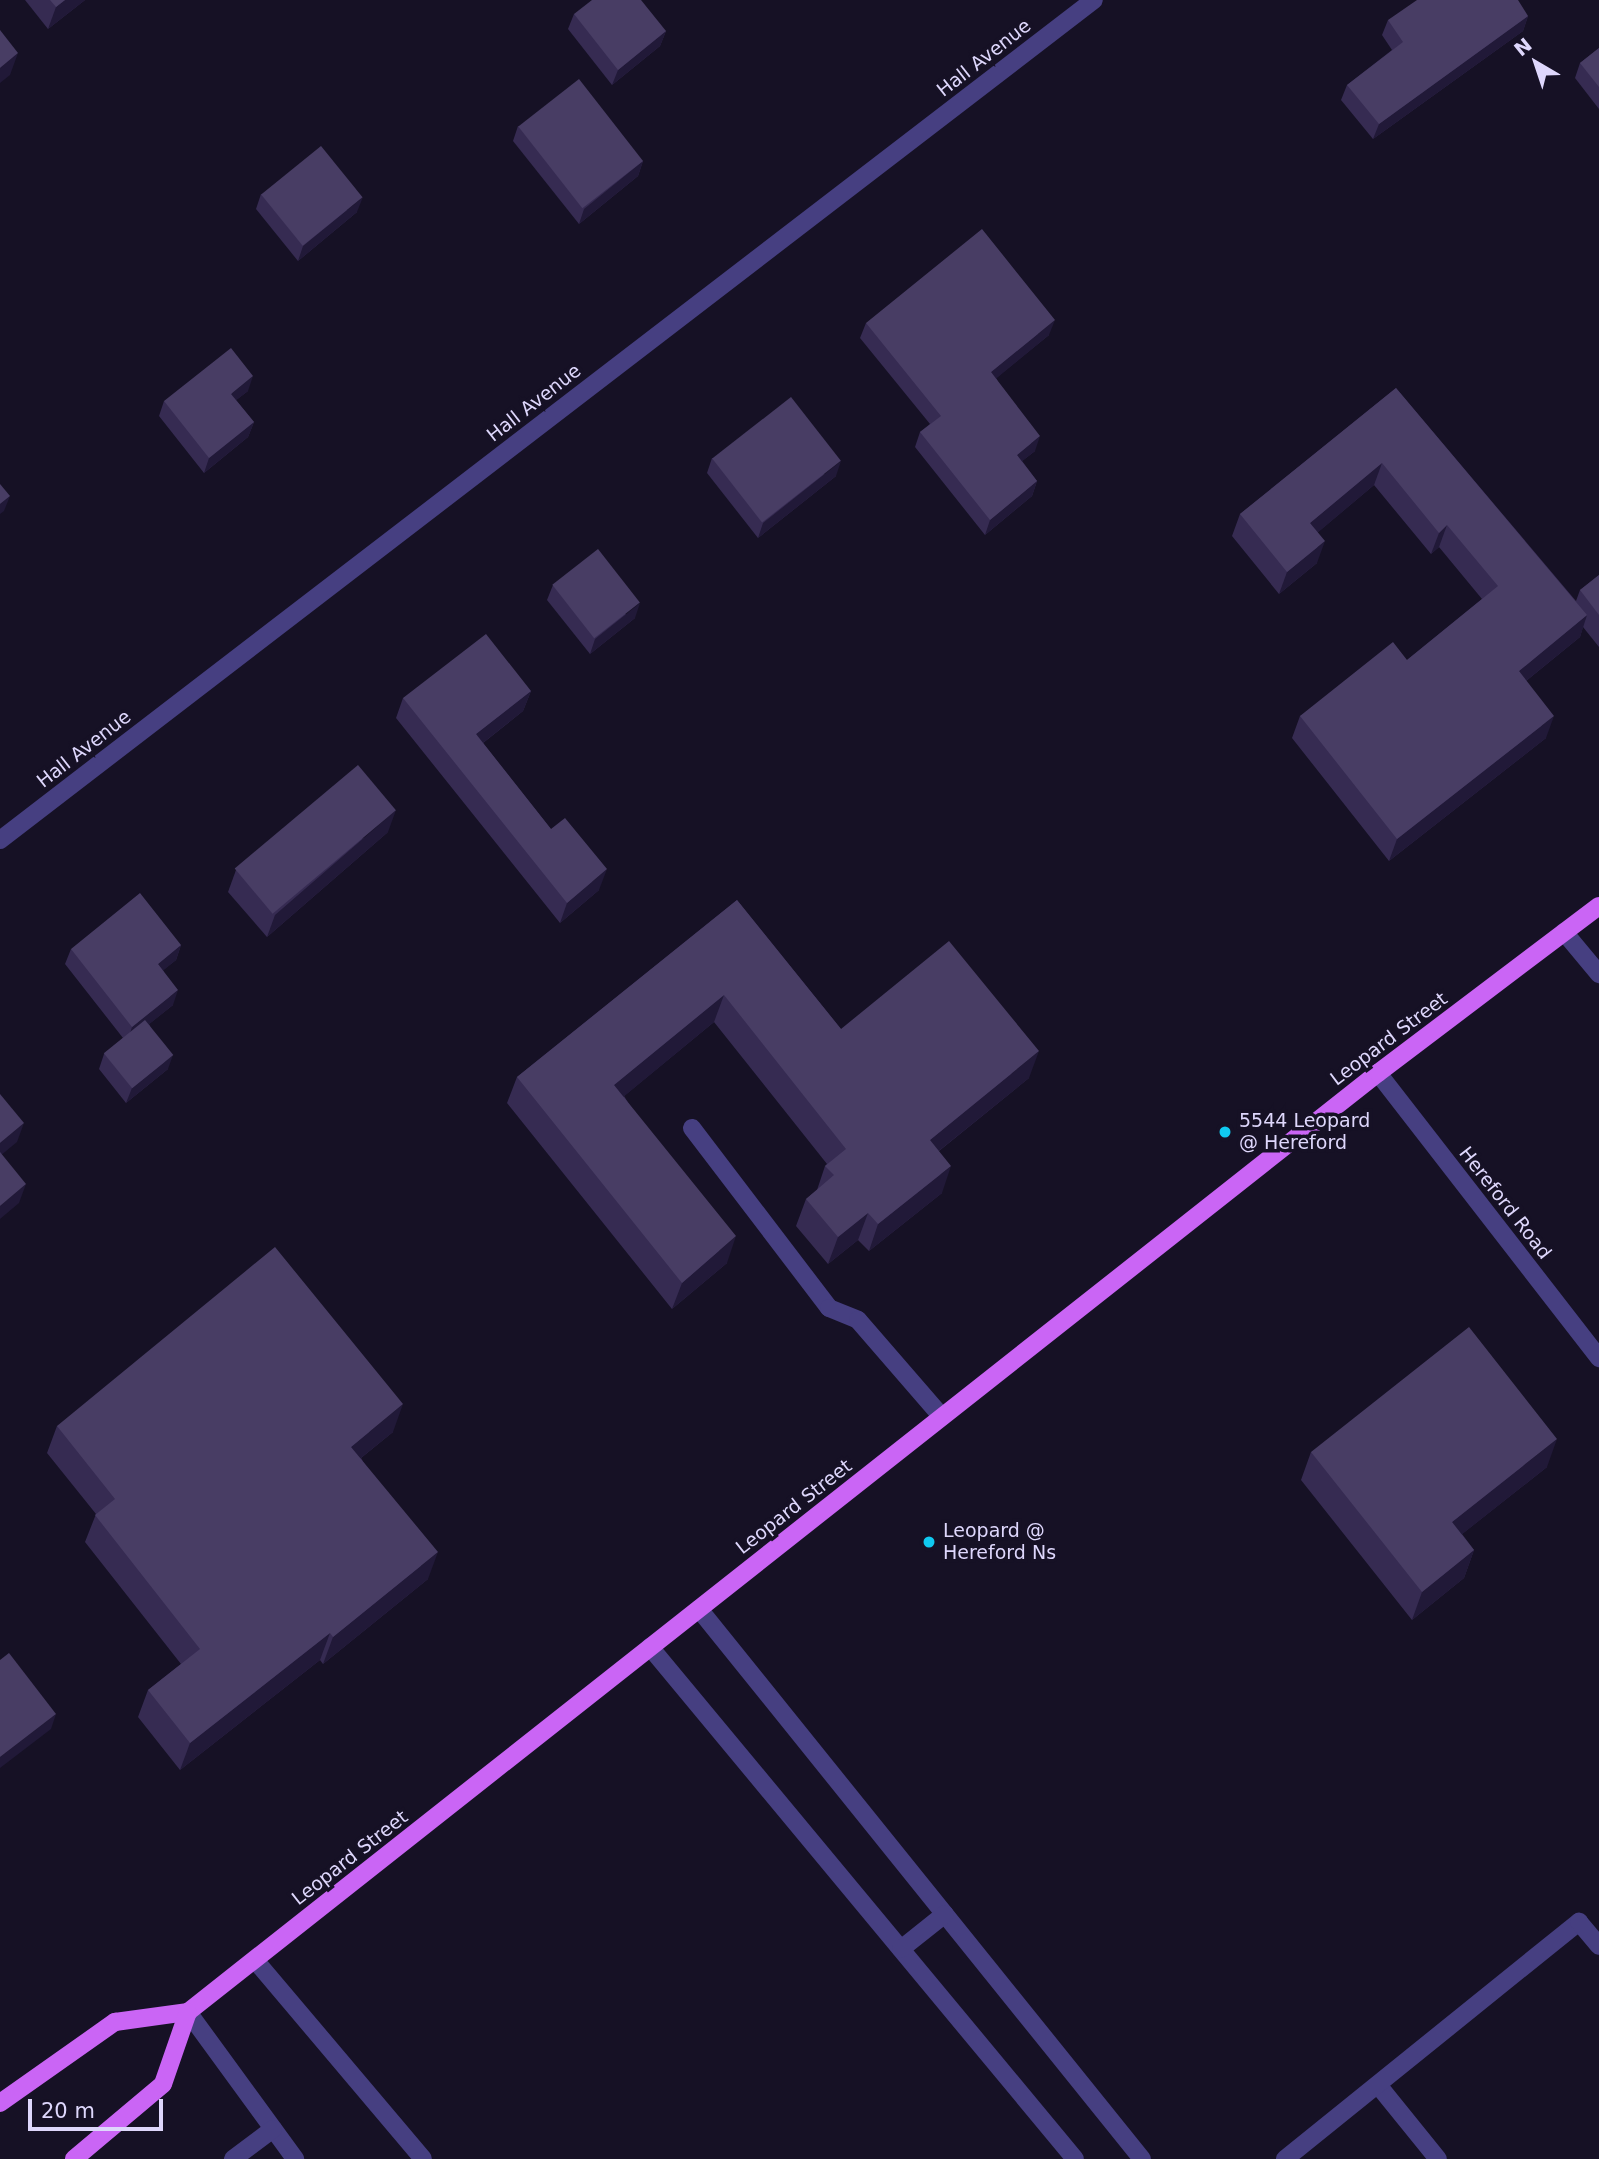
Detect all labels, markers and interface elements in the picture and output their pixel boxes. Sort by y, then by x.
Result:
street label: Hall Avenue [932,14,1036,102]
north arrow [1501,28,1571,98]
text: N [1510,33,1536,60]
street label: Hall Avenue [482,359,586,447]
street label: Hall Avenue [32,705,136,793]
street label: Leopard Street [1326,988,1452,1090]
place label: 5544 Leopard @ Hereford [1239,1110,1370,1154]
marker: 5544 Leopard @ Hereford [1217,1124,1233,1140]
street label: Hereford Road [1454,1142,1556,1264]
street label: Leopard Street [732,1455,856,1559]
place label: Leopard @ Hereford Ns [943,1520,1056,1564]
marker: Leopard @ Hereford Ns [921,1534,937,1550]
street label: Leopard Street [288,1806,412,1910]
scale bar [32,2086,166,2130]
text: 20 m [41,2099,95,2123]

